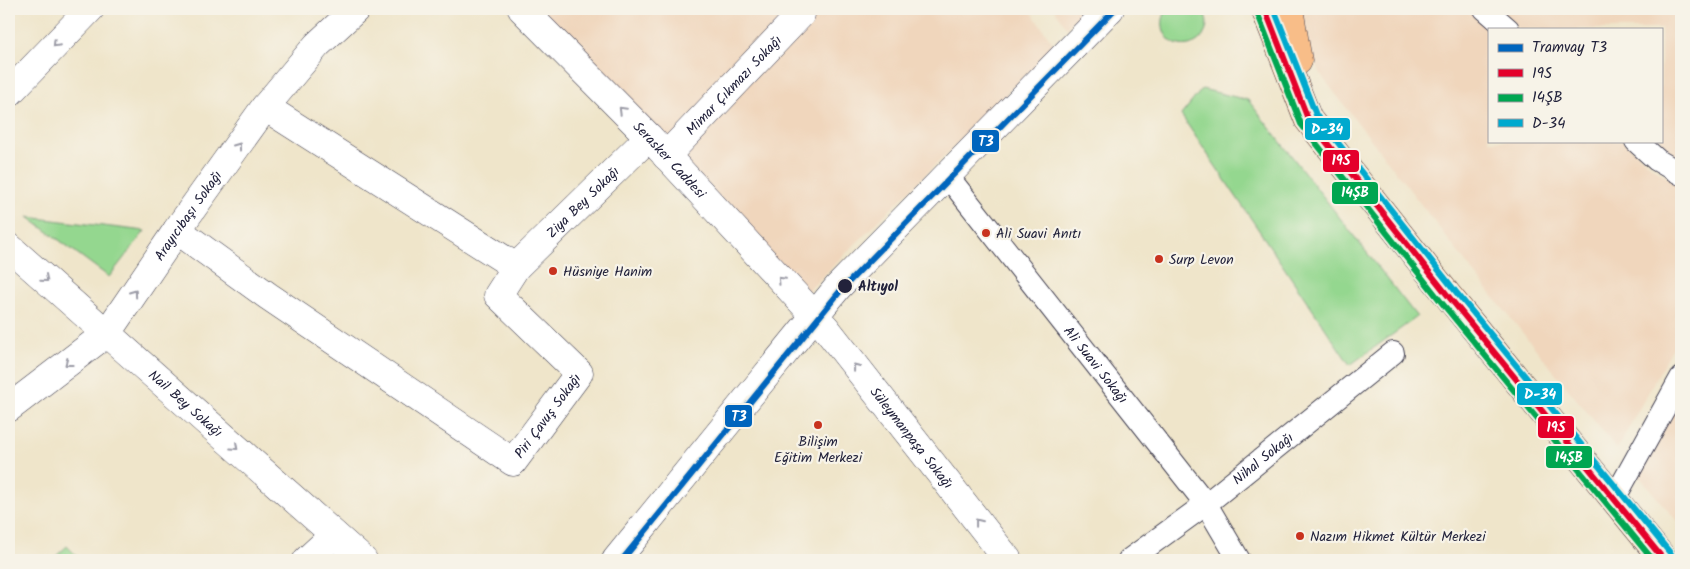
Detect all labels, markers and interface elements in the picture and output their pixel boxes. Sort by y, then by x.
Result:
legend [1488,28,1662,142]
street label: Mimar Çıkmazı Sokağı [681,30,788,141]
text: Tramvay T3 [1532,36,1607,60]
one-way arrow [53,38,62,47]
text: 19S [1532,62,1552,86]
text: 14ŞB [1532,86,1563,110]
one-way arrow [619,106,628,115]
text: D-34 [1532,112,1565,136]
street label: Serasker Caddesi [627,117,711,204]
line badge: D-34 [1304,117,1351,141]
text: D-34 [1311,119,1343,141]
line badge: T3 [971,129,1000,153]
text: T3 [978,131,994,153]
one-way arrow [232,142,241,152]
line badge: 19S [1322,149,1360,173]
text: 19S [1331,150,1351,172]
street label: Ziya Bey Sokağı [541,161,625,244]
street label: Arayıcıbaşı Sokağı [149,166,228,266]
line badge: 14ŞB [1331,181,1379,205]
text: 14ŞB [1341,182,1369,204]
place label: Ali Suavi Anıtı [996,223,1082,245]
marker: Ali Suavi Anıtı [980,227,992,239]
place label: Surp Levon [1169,249,1234,271]
marker: Surp Levon [1153,253,1165,265]
place label: Hüsniye Hanim [563,261,652,283]
marker: Hüsniye Hanim [547,265,559,277]
one-way arrow [40,273,49,282]
one-way arrow [778,276,787,285]
place label: Altıyol [858,276,898,298]
marker: Altıyol [836,277,854,295]
one-way arrow [128,289,137,299]
street label: Ali Suavi Sokağı [1058,321,1133,409]
one-way arrow [65,357,74,365]
one-way arrow [853,364,861,373]
street label: Nail Bey Sokağı [143,365,228,443]
street label: Piri Çavuş Sokağı [509,369,587,463]
line badge: D-34 [1516,382,1563,406]
street label: Süleymanpaşa Sokağı [864,383,958,494]
text: D-34 [1524,384,1556,406]
line badge: T3 [724,404,753,428]
text: T3 [731,406,747,428]
line badge: 19S [1537,415,1575,439]
text: 19S [1546,417,1566,439]
marker: Bilişim Eğitim Merkezi [812,419,824,431]
street label: Nihal Sokağı [1228,427,1299,491]
place label: Bilişim Eğitim Merkezi [774,431,863,469]
one-way arrow [229,441,238,450]
line badge: 14ŞB [1545,445,1593,469]
text: 14ŞB [1555,447,1583,469]
one-way arrow [975,519,983,528]
place label: Nazım Hikmet Kültür Merkezi [1310,526,1486,548]
marker: Nazım Hikmet Kültür Merkezi [1294,530,1306,542]

